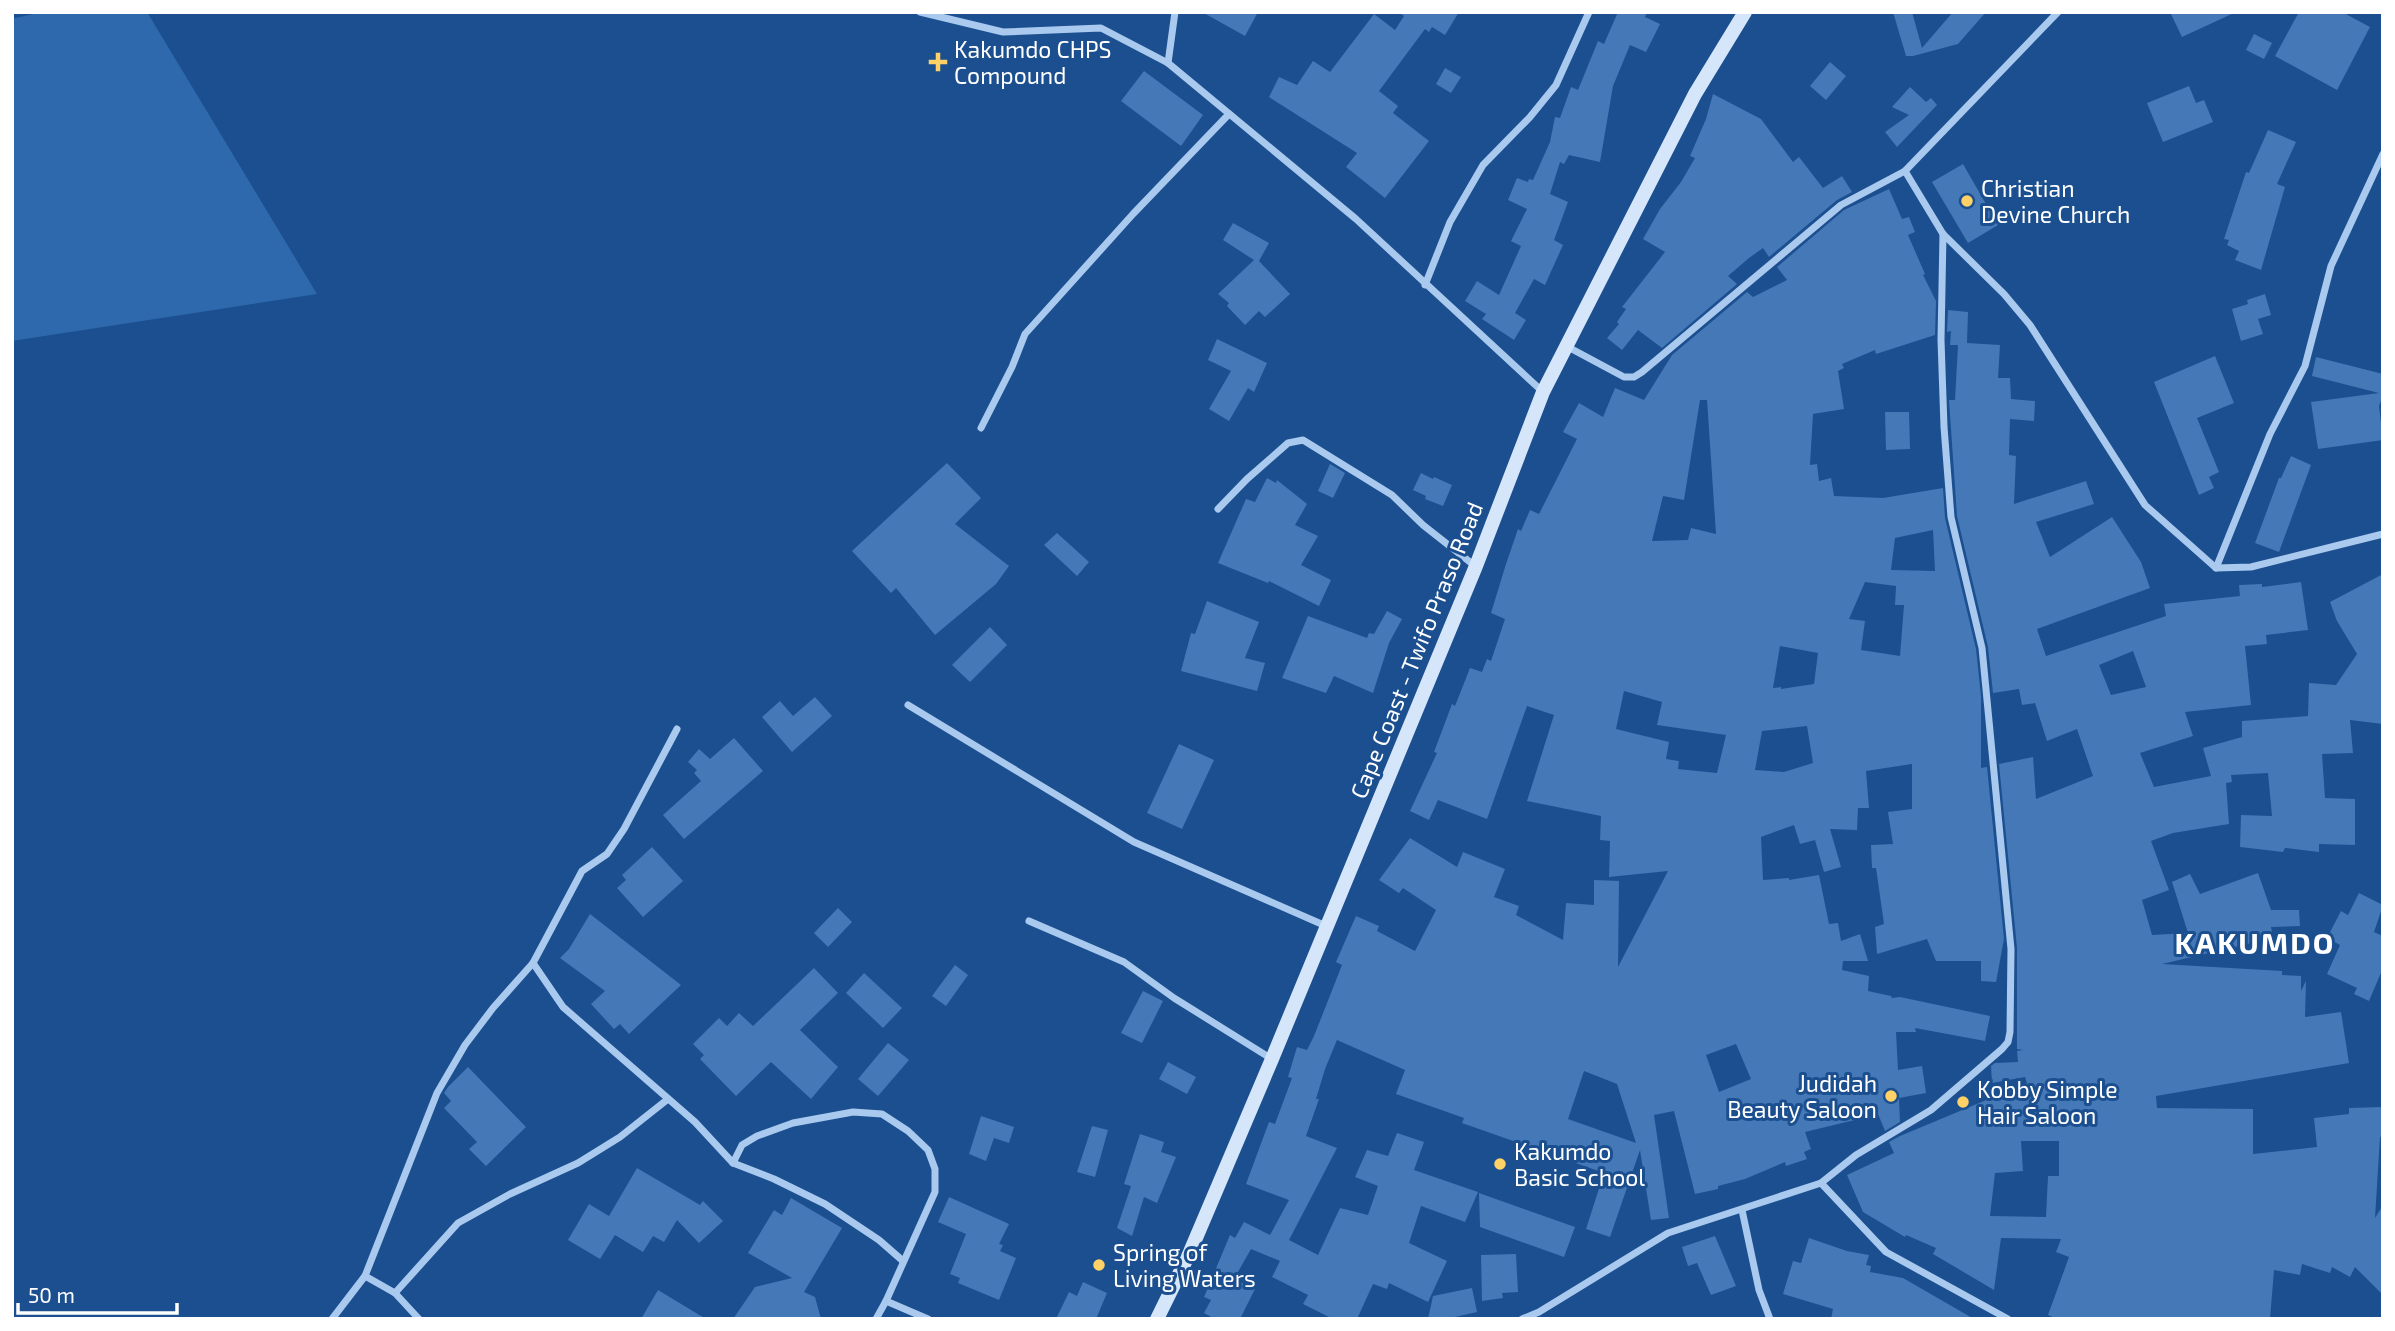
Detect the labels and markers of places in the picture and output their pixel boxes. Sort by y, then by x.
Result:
place label: Kakumdo CHPS Compound [954,35,1112,89]
marker: Kakumdo CHPS Compound [928,52,948,72]
place label: Christian Devine Church [1981,174,2130,228]
marker: Christian Devine Church [1959,193,1975,209]
place label: Judidah Beauty Saloon [1727,1069,1877,1123]
place label: Kobby Simple Hair Saloon [1977,1075,2118,1129]
marker: Judidah Beauty Saloon [1883,1088,1899,1104]
marker: Kobby Simple Hair Saloon [1955,1094,1971,1110]
place label: Kakumdo Basic School [1514,1137,1645,1191]
marker: Kakumdo Basic School [1492,1156,1508,1172]
place label: Spring of Living Waters [1113,1238,1256,1292]
marker: Spring of Living Waters [1091,1257,1107,1273]

